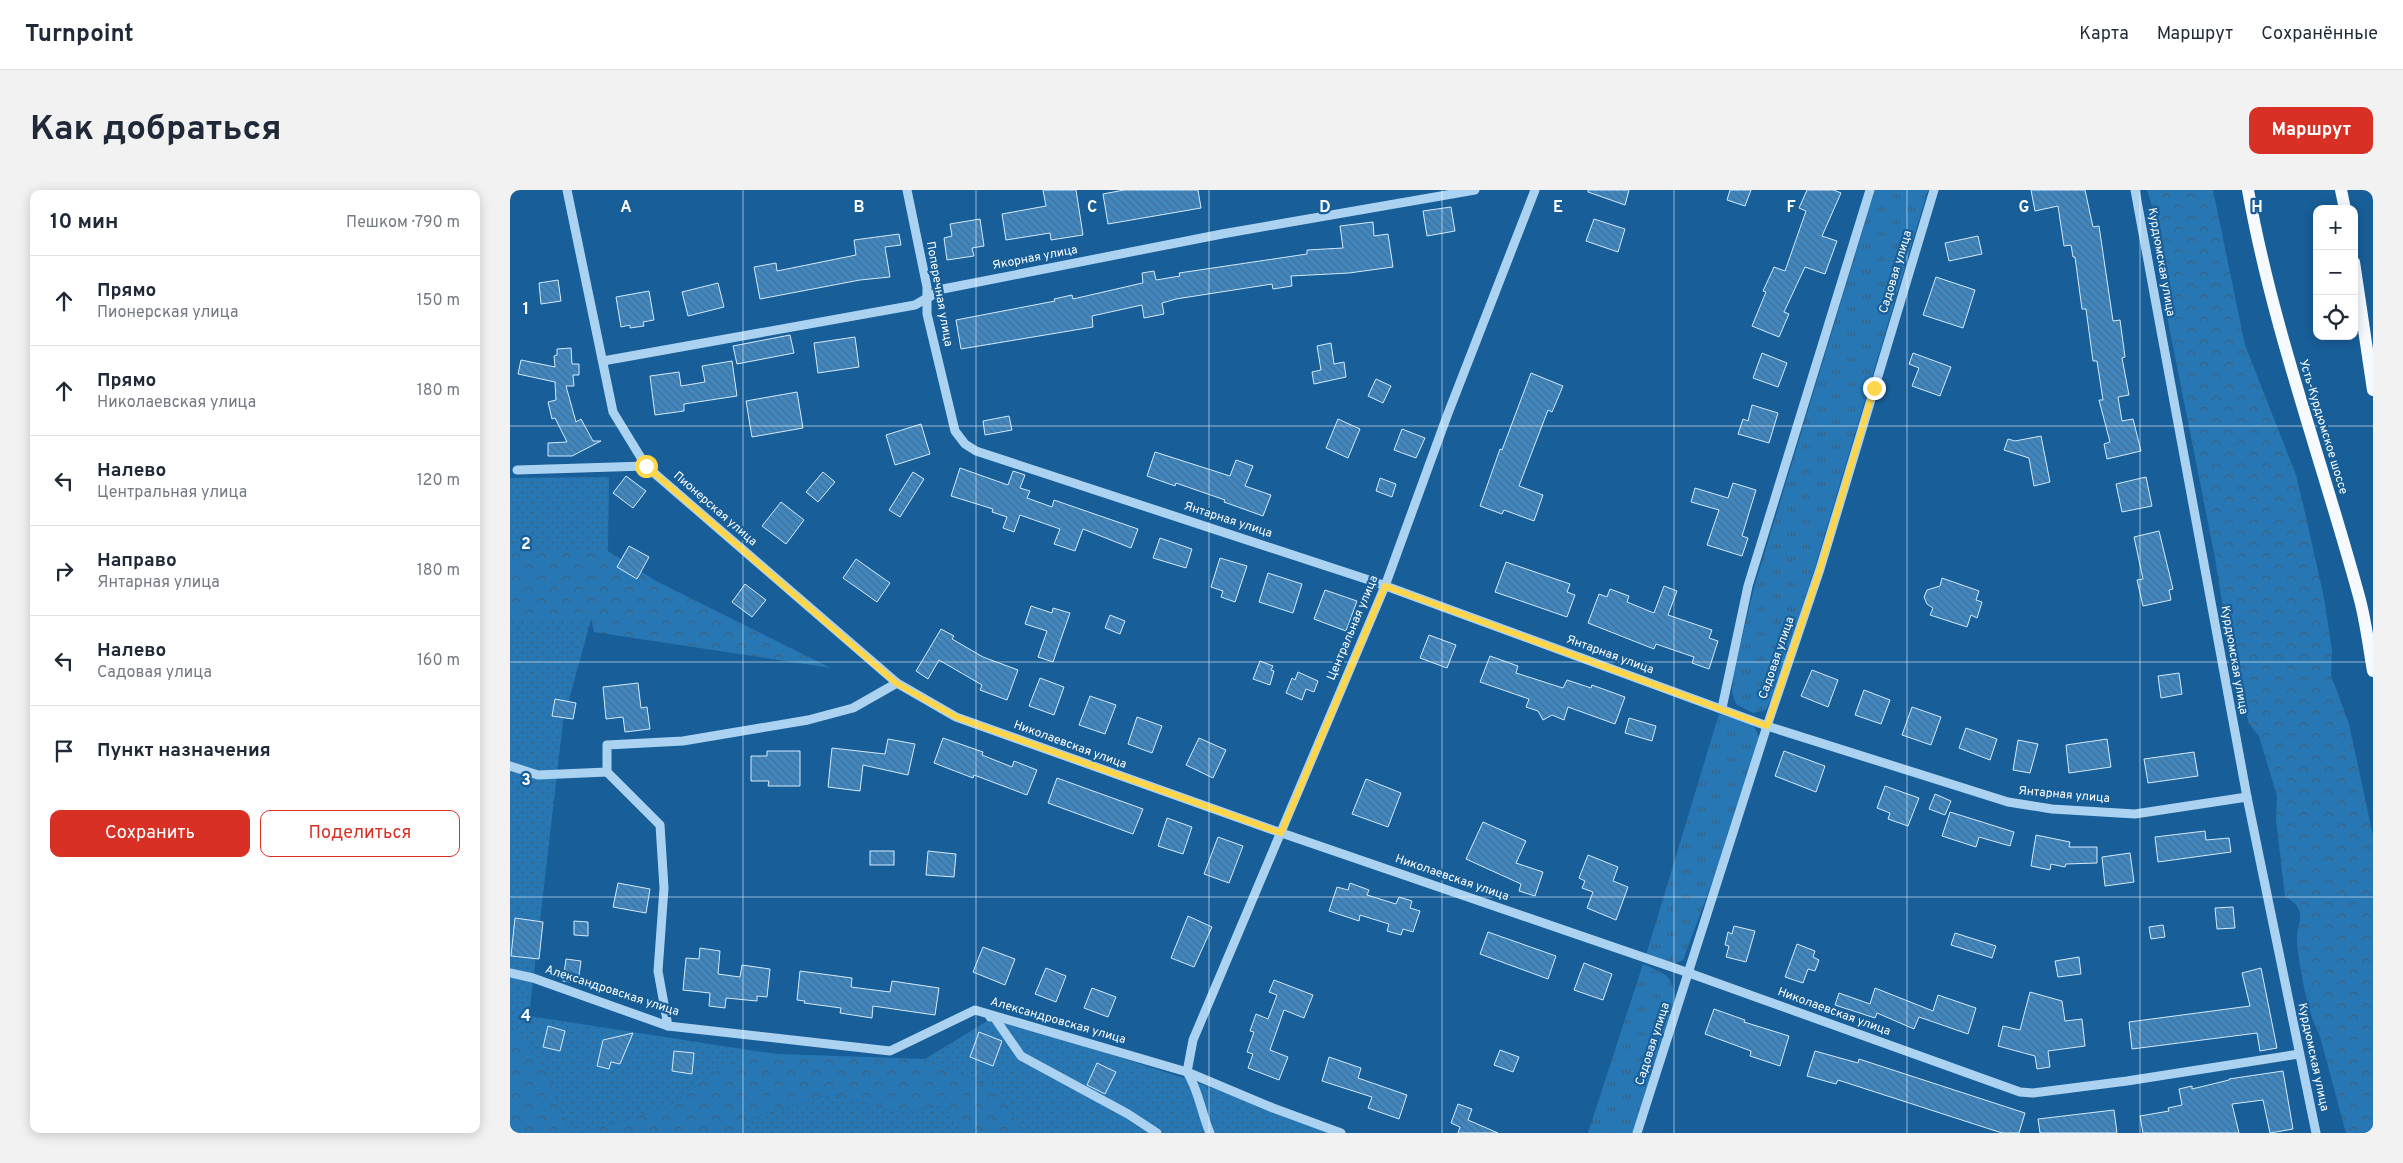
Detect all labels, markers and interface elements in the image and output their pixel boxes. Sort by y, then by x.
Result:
text: Turnpoint [25,20,134,50]
text: Карта [2079,23,2129,46]
text: Маршрут [2157,23,2233,46]
text: Сохранённые [2261,23,2378,46]
button: Маршрут [2249,107,2373,154]
text: Как добраться [30,108,282,152]
text: A [620,198,632,218]
text: B [853,198,865,218]
text: C [1087,198,1097,218]
text: D [1319,198,1331,218]
text: E [1553,198,1563,218]
text: F [1786,198,1796,218]
text: G [2019,198,2029,218]
text: H [2251,198,2263,218]
map controls [2313,205,2358,340]
button: + [2313,205,2358,250]
street label: Курдюмская улица [2144,206,2178,318]
text: 10 мин [50,209,118,236]
text: Пешком · 790 m [346,213,460,233]
street label: Садовая улица [1876,228,1916,316]
street label: Поперечная улица [922,240,956,348]
street label: Якорная улица [991,242,1079,274]
button: − [2313,250,2358,295]
text: Прямо [97,279,156,303]
icon: ahead [50,287,78,315]
text: 150 m [417,291,460,311]
button: locate [2313,295,2358,340]
text: 1 [523,300,529,320]
text: Пионерская улица [97,303,238,323]
street label: Усть-Курдюмское шоссе [2295,358,2351,496]
text: Прямо [97,369,156,393]
icon: ahead [50,377,78,405]
route end [1863,377,1886,400]
text: 180 m [417,381,460,401]
text: Николаевская улица [97,393,256,413]
route start [635,455,658,478]
text: Налево [97,459,166,483]
icon: left [50,467,78,495]
street label: Пионерская улица [670,468,760,550]
text: 120 m [417,471,460,491]
text: Центральная улица [97,483,247,503]
street label: Янтарная улица [1182,498,1274,542]
text: 2 [521,535,531,555]
text: Направо [97,549,177,573]
icon: right [50,557,78,585]
text: 180 m [417,561,460,581]
text: Янтарная улица [97,573,220,593]
street label: Центральная улица [1324,573,1382,683]
street label: Курдюмская улица [2217,604,2251,716]
street label: Садовая улица [1755,615,1799,701]
street label: Янтарная улица [1564,632,1656,678]
text: Налево [97,639,166,663]
icon: left [50,647,78,675]
text: 160 m [417,651,460,671]
text: Садовая улица [97,663,212,683]
street label: Николаевская улица [1011,717,1129,773]
icon: arrive [50,737,78,765]
text: Пункт назначения [97,739,271,763]
text: 3 [521,771,531,791]
street label: Янтарная улица [2017,783,2111,807]
button: Сохранить [50,810,250,857]
button: Поделиться [260,810,460,857]
street label: Николаевская улица [1393,851,1511,905]
street label: Александровская улица [543,962,681,1020]
street label: Николаевская улица [1775,984,1893,1040]
street label: Александровская улица [988,994,1128,1048]
street label: Садовая улица [1632,1001,1674,1087]
street label: Курдюмская улица [2294,1001,2332,1113]
text: 4 [521,1007,531,1027]

